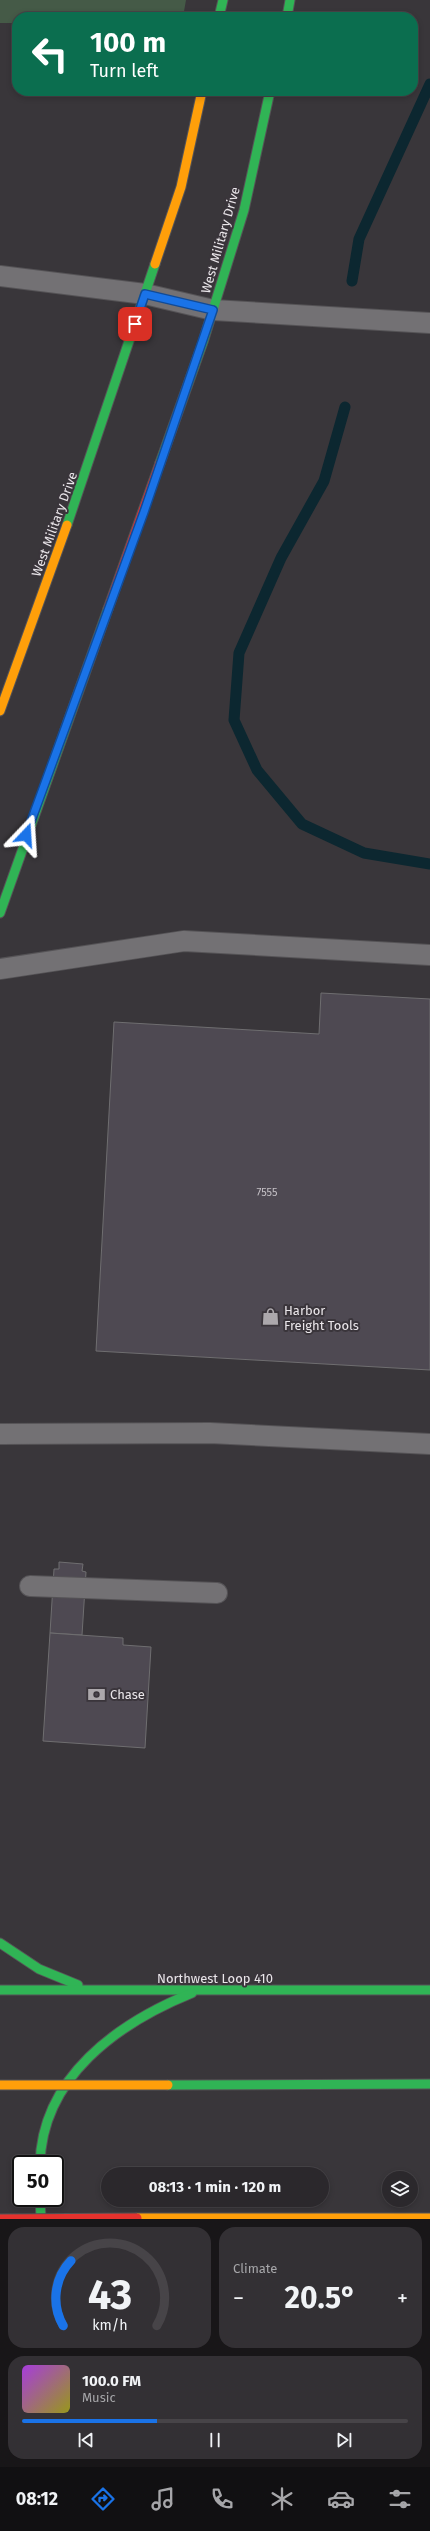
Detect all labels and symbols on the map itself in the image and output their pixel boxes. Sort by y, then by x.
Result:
street label: West Military Drive [198,185,243,295]
pin [118,307,152,341]
street label: West Military Drive [29,470,80,579]
position arrow [5,814,47,856]
house number: 7555 [256,1186,278,1199]
place label: Harbor Freight Tools [284,1303,359,1333]
shop icon: Harbor Freight Tools [261,1307,281,1327]
bank icon: Chase [87,1684,107,1704]
place label: Chase [110,1687,145,1702]
street label: Northwest Loop 410 [157,1971,273,1986]
speed limit sign: 50 [12,2155,64,2207]

